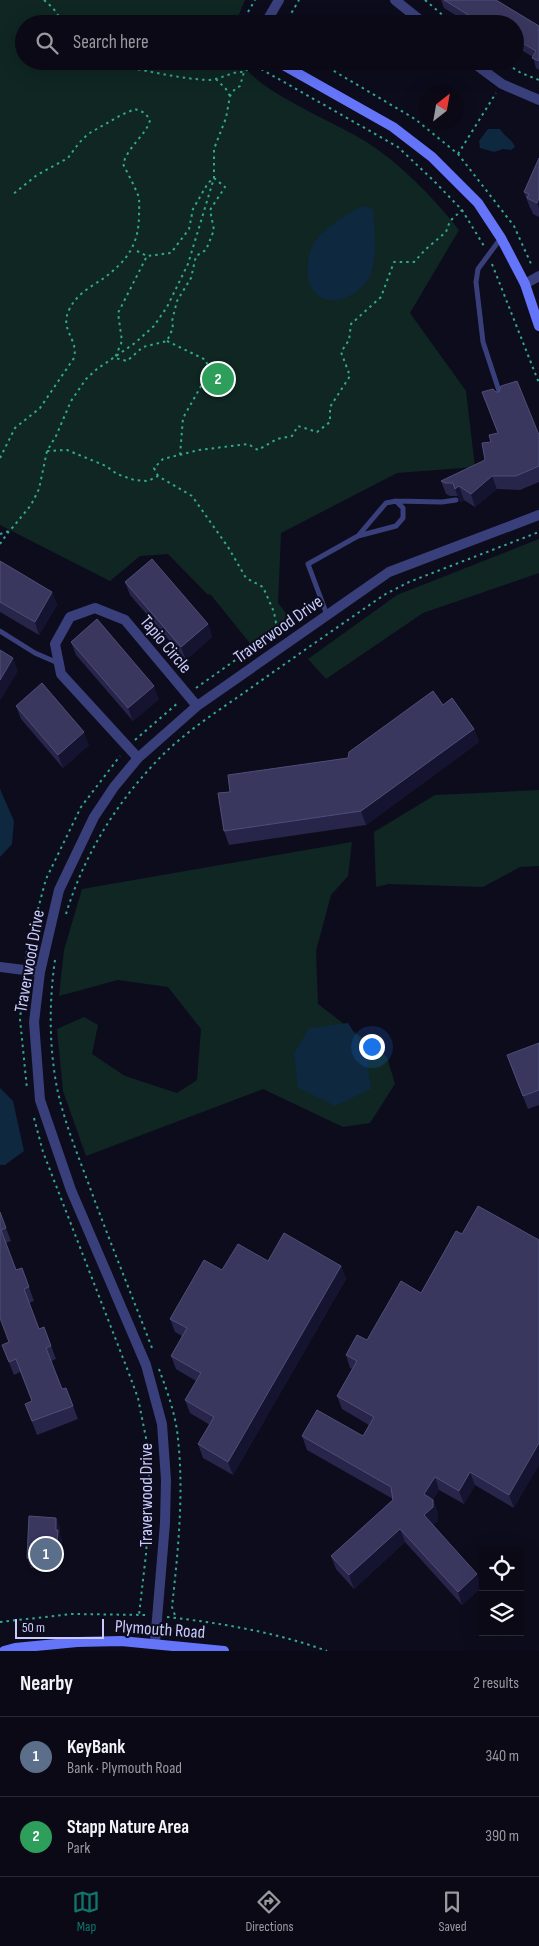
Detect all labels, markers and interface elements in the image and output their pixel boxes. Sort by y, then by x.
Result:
search box [15,15,524,70]
icon: search [33,29,61,57]
text: Search here [73,31,149,54]
north arrow [419,85,464,130]
pin: 2 [202,360,234,398]
street label: Traverwood Drive [230,591,327,668]
street label: Tapio Circle [135,611,196,677]
street label: Traverwood Drive [10,908,49,1014]
your location [359,1034,385,1060]
street label: Traverwood Drive [136,1443,157,1547]
pin: 1 [30,1535,62,1573]
map controls [479,1546,524,1636]
button: locate [479,1546,524,1591]
button: layers [479,1591,524,1636]
scale bar [15,1616,104,1639]
street label: Plymouth Road [114,1616,206,1643]
text: 50 m [22,1619,45,1636]
text: Nearby [20,1671,73,1696]
text: 2 results [473,1674,519,1693]
text: KeyBank [67,1736,125,1759]
text: 1 [33,1747,39,1766]
text: 340 m [486,1747,519,1766]
text: Bank · Plymouth Road [67,1759,182,1778]
text: Stapp Nature Area [67,1816,189,1839]
text: 2 [32,1827,40,1846]
text: 390 m [485,1827,519,1846]
text: Park [67,1839,90,1858]
tab: Map [72,1888,100,1935]
tab: Directions [245,1888,294,1935]
tab: Saved [438,1888,467,1935]

